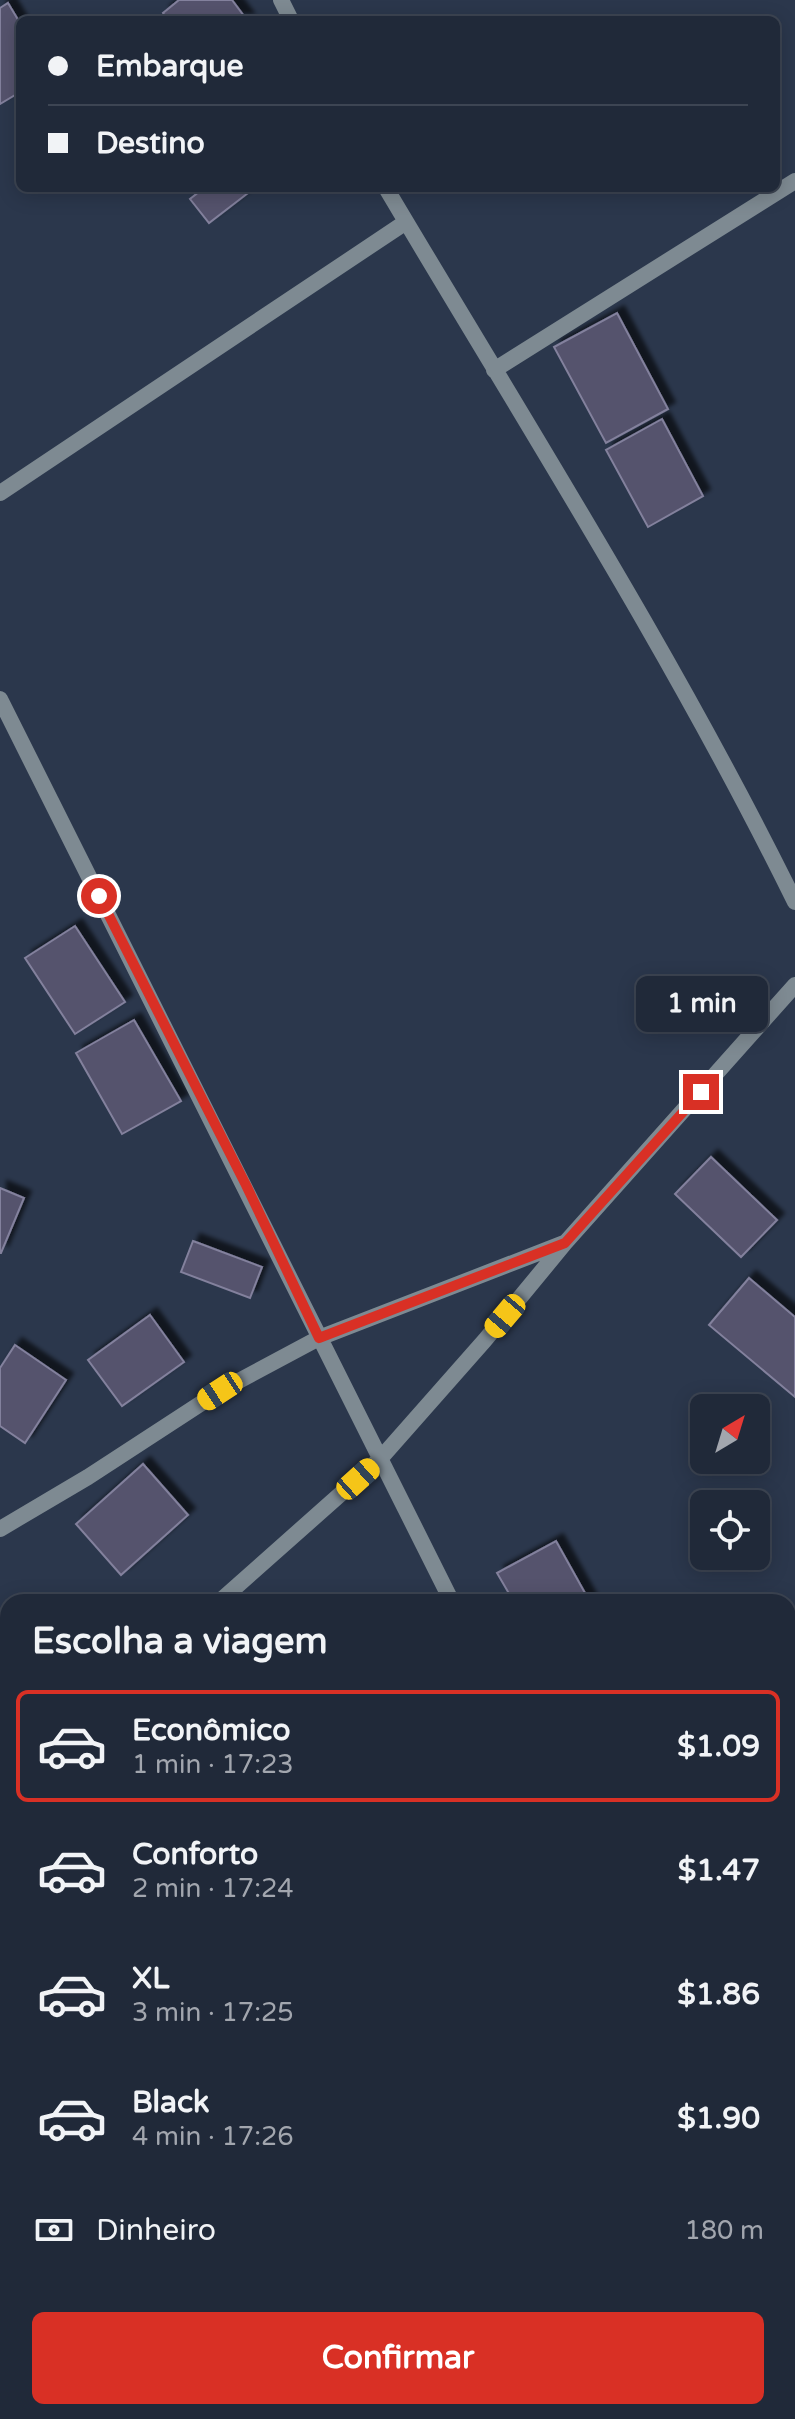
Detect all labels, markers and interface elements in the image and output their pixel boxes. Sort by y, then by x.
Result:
text: Embarque [96,48,243,85]
text: Destino [96,125,205,162]
route start [81,878,117,914]
callout: 1 min [635,976,767,1032]
text: 1 min [667,988,737,1019]
route end [683,1074,719,1110]
car [480,1290,530,1342]
car [193,1368,247,1414]
north arrow [690,1394,770,1474]
map controls [690,1394,770,1570]
car [332,1454,384,1504]
button: locate [690,1490,770,1570]
text: Escolha a viagem [32,1620,327,1663]
icon: car [36,1710,108,1782]
text: Econômico [132,1712,290,1749]
text: $1.09 [677,1728,760,1765]
text: 1 min · 17:23 [132,1749,294,1780]
icon: car [36,1834,108,1906]
text: Conforto [132,1836,258,1873]
text: $1.47 [678,1852,760,1889]
text: 2 min · 17:24 [132,1873,294,1904]
icon: car [36,1958,108,2030]
text: XL [132,1960,169,1997]
text: $1.86 [677,1976,760,2013]
text: 3 min · 17:25 [132,1997,294,2028]
icon: car [36,2082,108,2154]
text: Black [132,2084,209,2121]
text: $1.90 [677,2100,760,2137]
text: 4 min · 17:26 [132,2121,294,2152]
icon: cash [32,2208,76,2252]
text: Dinheiro [96,2212,216,2249]
text: 180 m [684,2215,764,2246]
button: Confirmar [32,2312,764,2404]

